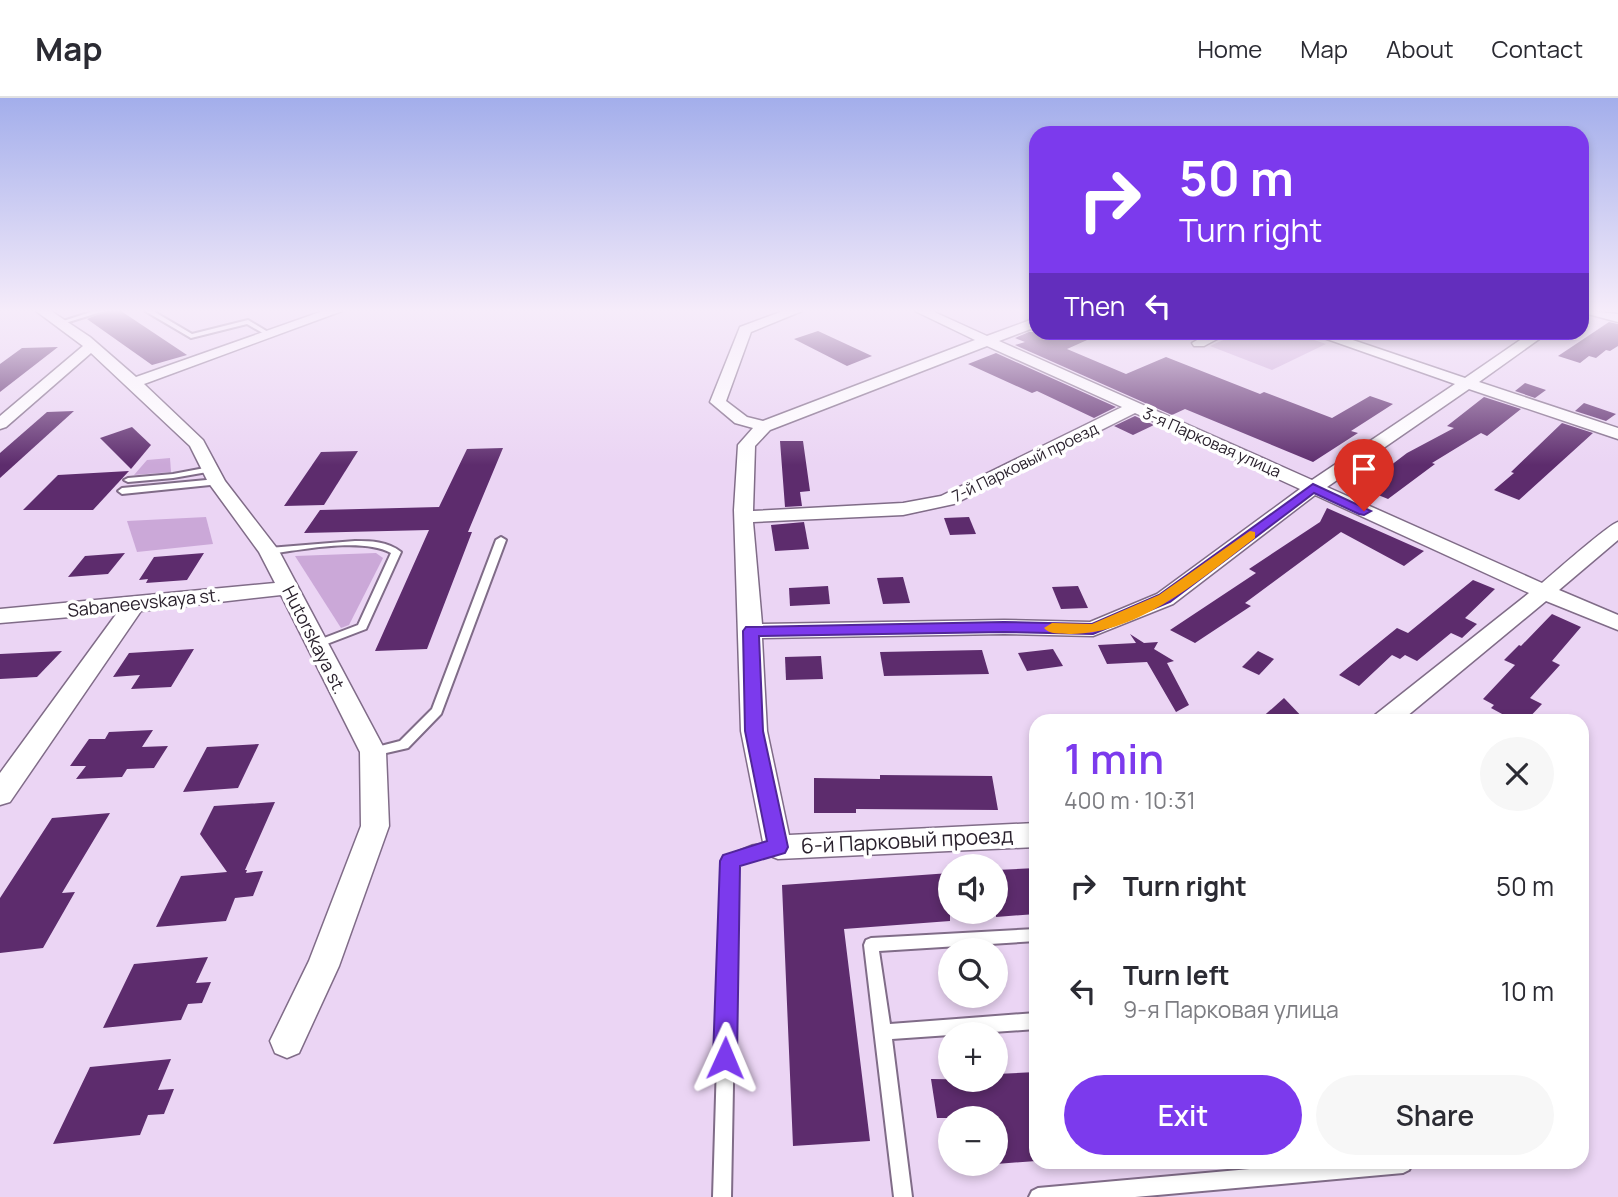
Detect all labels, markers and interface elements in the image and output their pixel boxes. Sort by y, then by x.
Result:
text: Map [35,26,103,71]
text: Home [1197,32,1262,65]
text: Map [1300,32,1348,65]
text: About [1386,32,1454,65]
text: Contact [1492,32,1583,65]
text: 50 m [1179,144,1294,211]
icon: right [1064,154,1155,245]
text: Turn right [1179,208,1322,252]
icon: left [1139,287,1177,325]
text: Then [1064,288,1125,324]
street label: 3-я Парковая улица [1139,402,1285,482]
street label: 7-й Парковый проезд [948,417,1102,507]
pin [1334,439,1394,511]
icon: arrive [1345,450,1383,488]
street label: Hutorskaya st. [277,581,352,698]
street label: Sabaneevskaya st. [66,582,222,622]
text: 1 min [1064,729,1164,787]
button: close [1480,737,1554,811]
text: 400 m · 10:31 [1064,784,1196,816]
street label: 6-й Парковый проезд [800,820,1014,860]
map controls [938,854,1008,1176]
button: sound [938,854,1008,924]
icon: right [1064,867,1102,905]
text: Turn right [1123,868,1247,904]
text: 50 m [1496,868,1554,904]
button: search [938,938,1008,1008]
text: Turn left [1123,957,1230,993]
icon: left [1064,972,1102,1010]
text: 10 m [1501,973,1554,1009]
text: 9-я Парковая улица [1123,993,1339,1025]
position arrow [688,1021,762,1095]
button: + [938,1022,1008,1092]
button: Exit [1064,1075,1302,1155]
button: Share [1316,1075,1554,1155]
button: − [938,1106,1008,1176]

